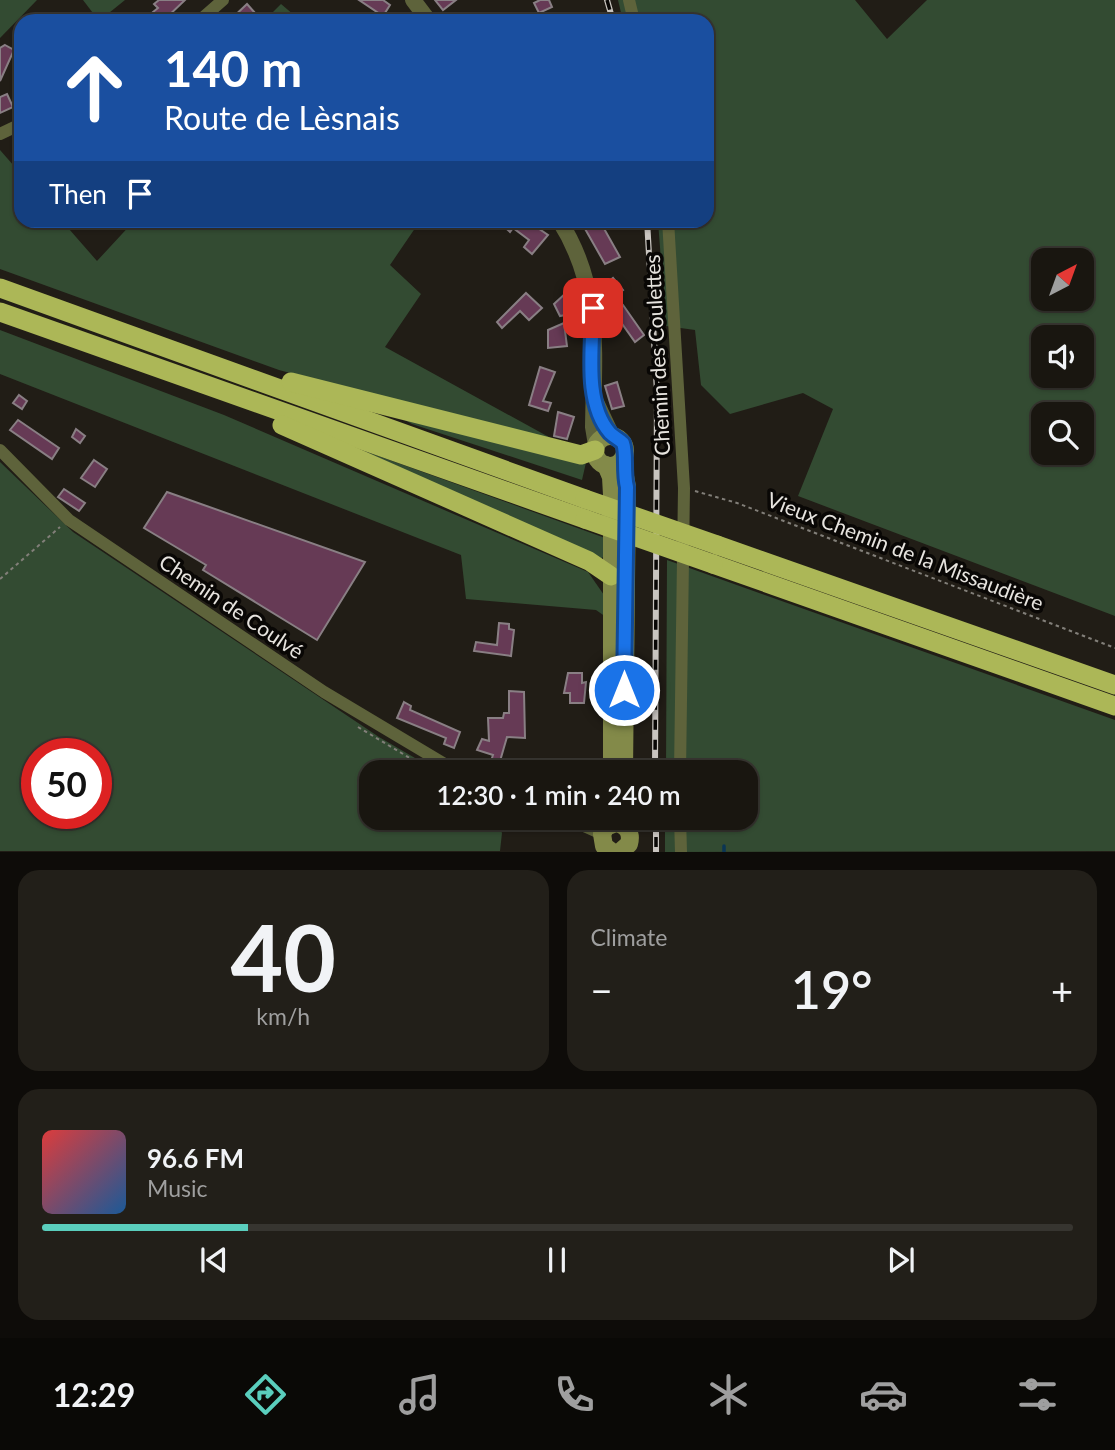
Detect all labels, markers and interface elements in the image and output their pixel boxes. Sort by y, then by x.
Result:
text: 140 m [164,39,302,97]
icon: ahead [49,42,140,133]
text: Route de Lèsnais [164,98,400,137]
icon: arrive [121,175,159,213]
text: Then [49,178,107,210]
north arrow [1031,248,1094,312]
map controls [1031,248,1094,465]
street label: Chemin des Coulettes [639,254,674,456]
pin [563,278,623,338]
icon: arrive [574,289,612,327]
button: sound [1031,325,1094,388]
button: search [1031,402,1094,465]
street label: Vieux Chemin de la Missaudière [764,486,1047,615]
street label: Chemin de Coulvé [155,548,309,663]
position arrow [587,653,661,727]
speed limit sign: 50 [21,738,112,829]
text: 12:30 · 1 min · 240 m [436,779,681,811]
text: 40 [230,902,336,1011]
text: Climate [591,923,667,951]
text: 19° [791,958,873,1020]
text: − [591,967,613,1013]
text: + [1051,967,1073,1013]
text: km/h [256,1002,310,1030]
text: 96.6 FM [147,1142,244,1174]
text: Music [147,1174,207,1202]
icon: previous [195,1241,233,1279]
icon: pause [538,1241,576,1279]
icon: next [882,1241,920,1279]
icon: directions [241,1370,290,1419]
icon: music [395,1370,444,1419]
icon: phone [550,1370,599,1419]
icon: climate [704,1370,753,1419]
icon: car [859,1370,908,1419]
icon: filters [1013,1370,1062,1419]
text: 12:29 [53,1375,135,1414]

